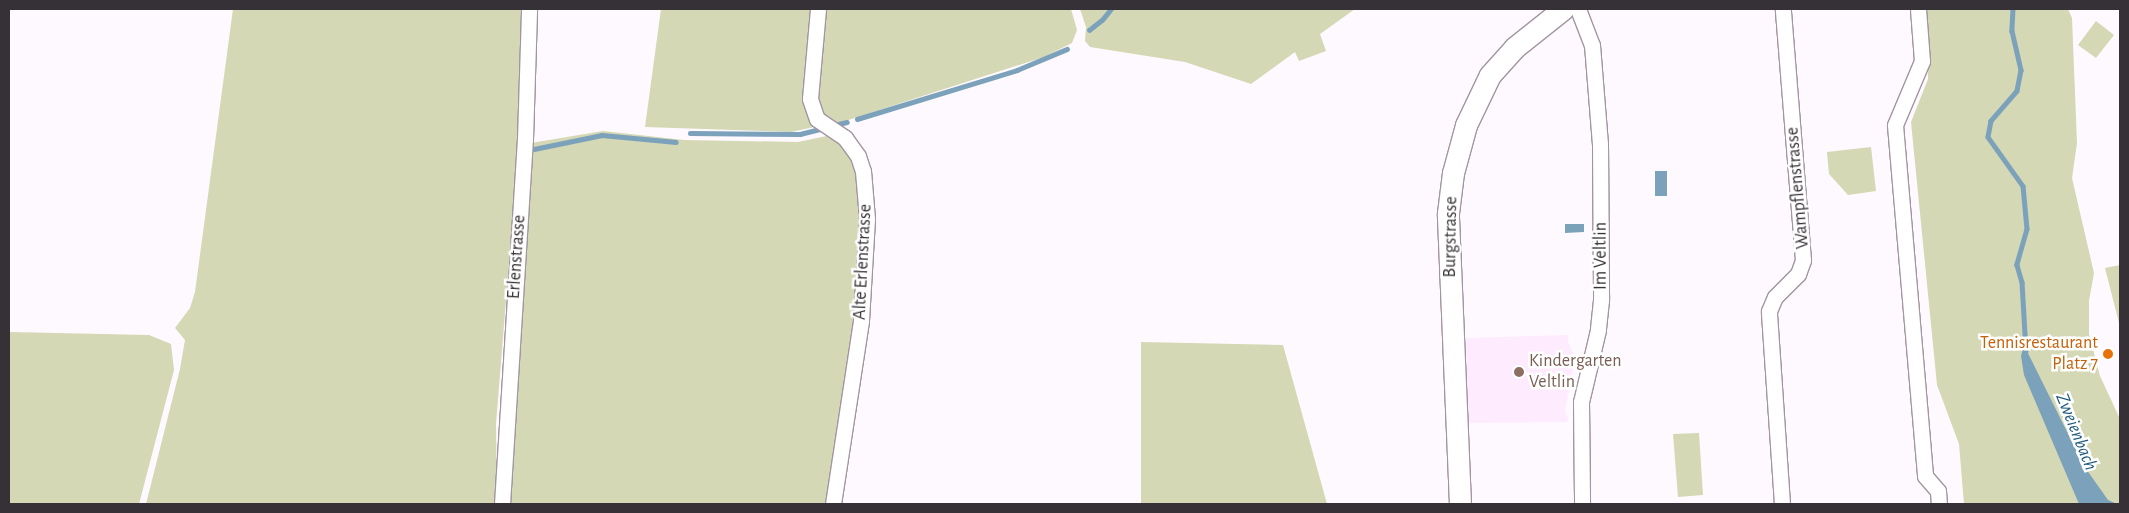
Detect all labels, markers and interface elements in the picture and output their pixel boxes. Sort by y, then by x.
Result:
street label: Wampflenstrasse [1782,126,1814,250]
street label: Burgstrasse [1439,196,1463,278]
street label: Alte Erlenstrasse [849,204,877,320]
street label: Erlenstrasse [503,214,531,300]
street label: Im Veltlin [1590,222,1612,290]
place label: Tennisrestaurant Platz 7 [1980,333,2098,376]
marker: Tennisrestaurant Platz 7 [2102,348,2114,360]
place label: Kindergarten Veltlin [1529,351,1621,394]
marker: Kindergarten Veltlin [1513,366,1525,378]
water label: Zweienbach [2050,390,2102,474]

